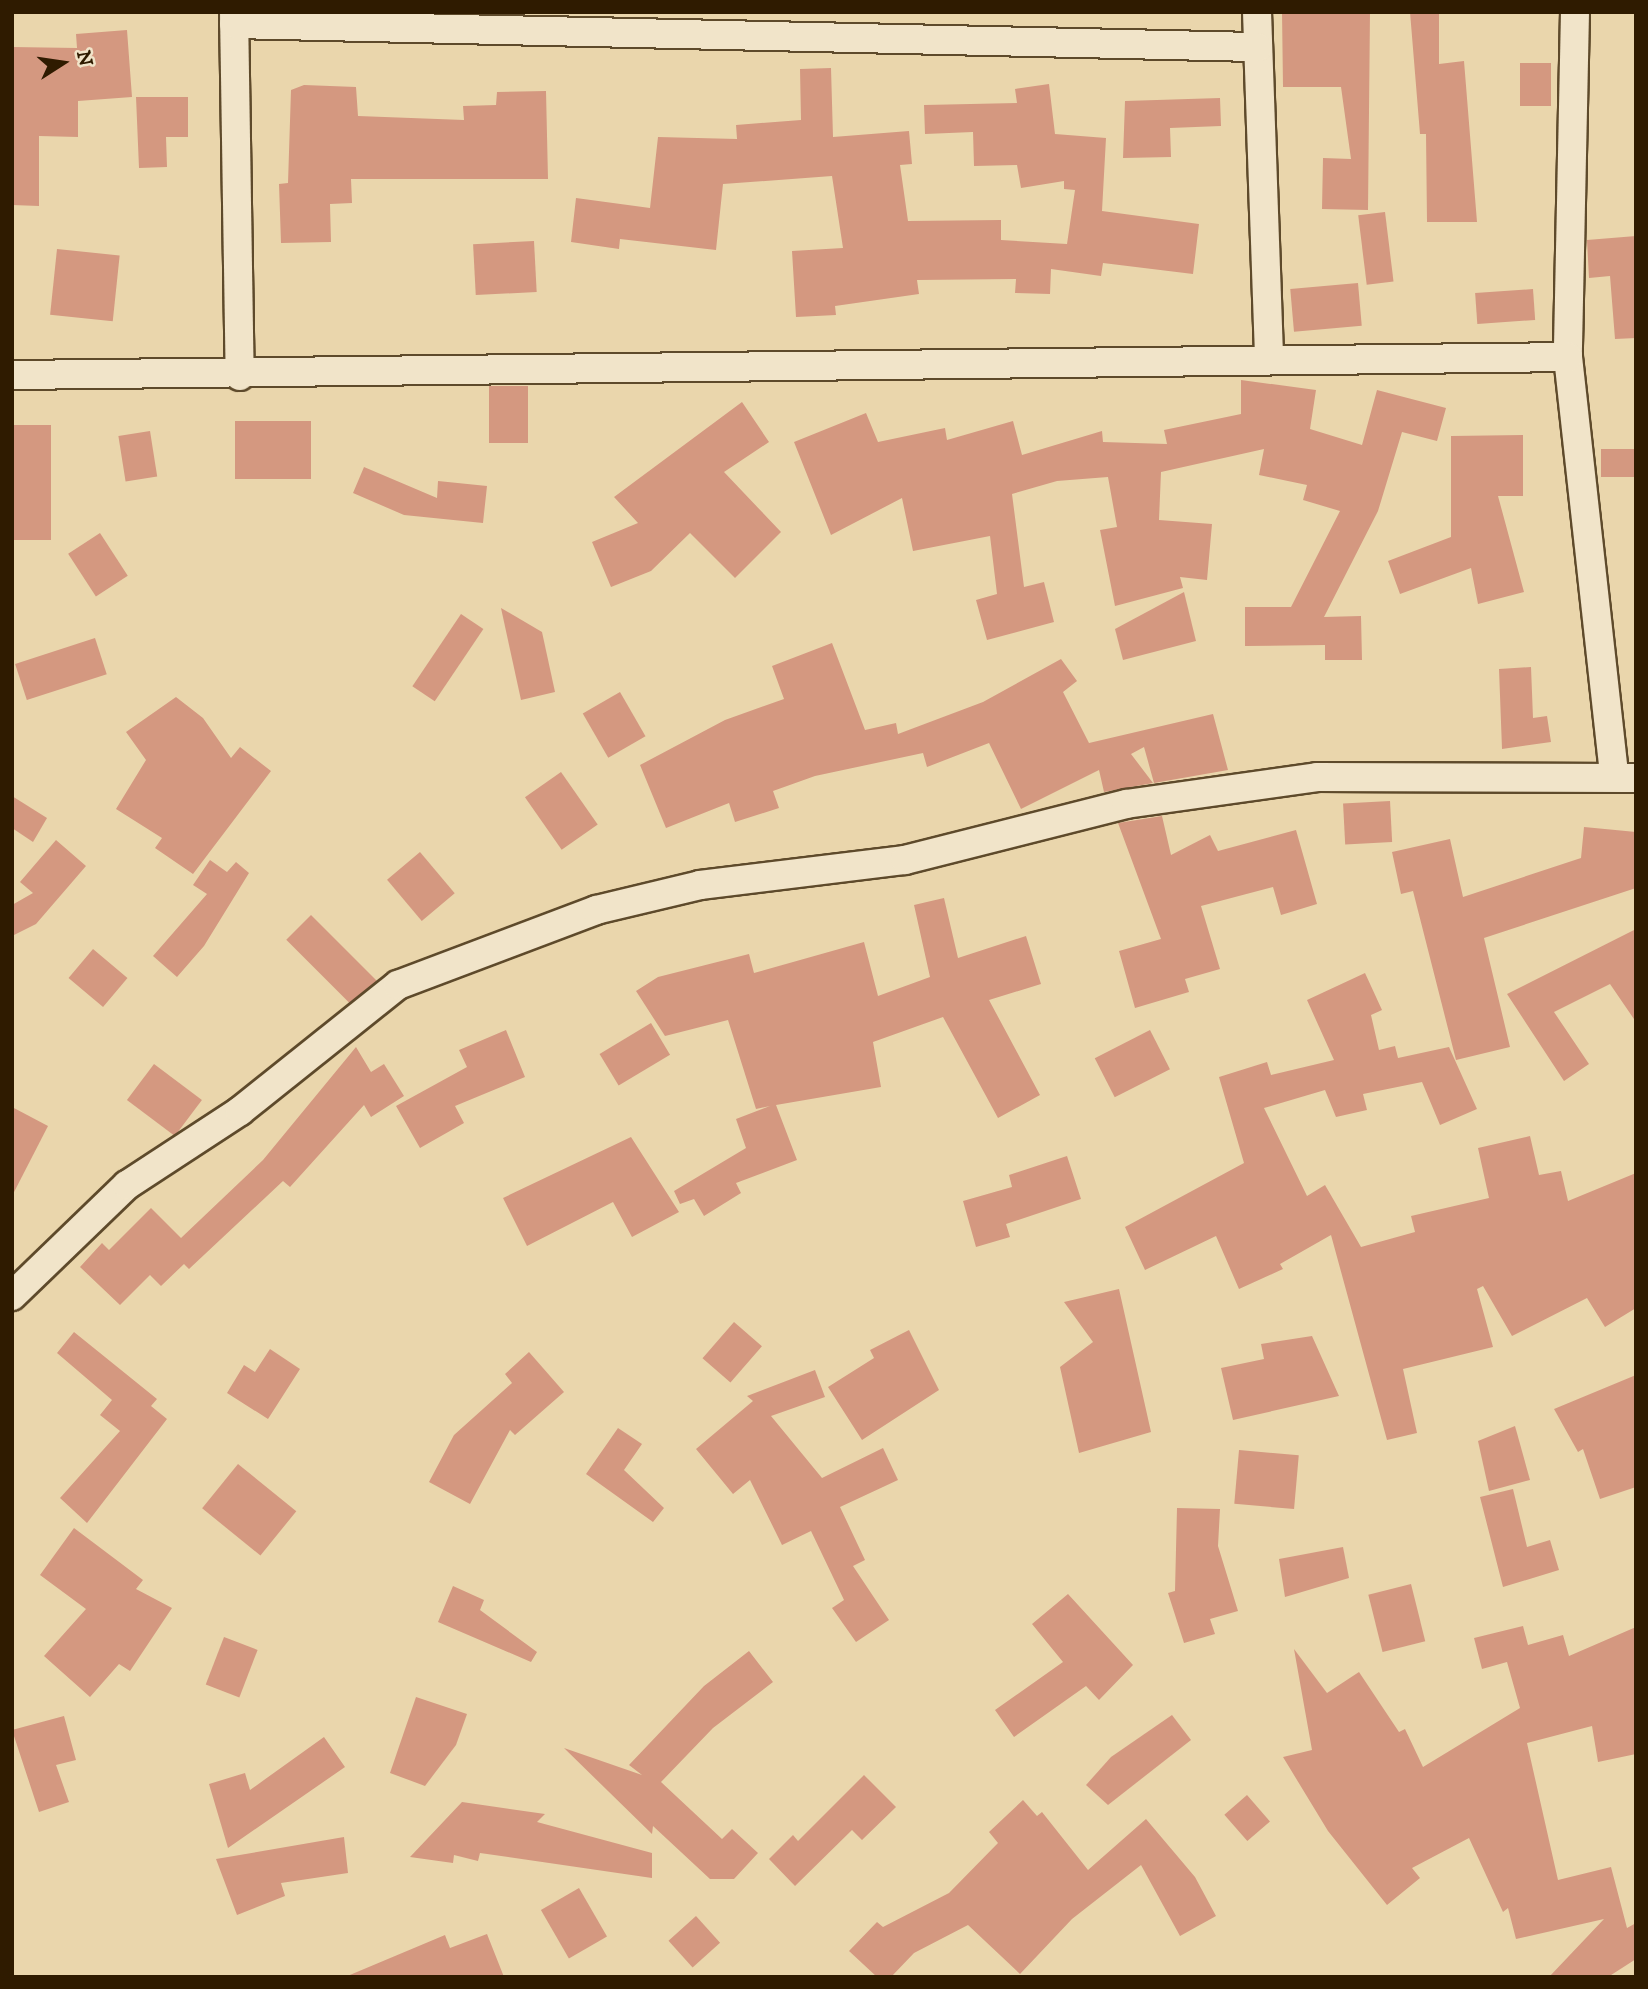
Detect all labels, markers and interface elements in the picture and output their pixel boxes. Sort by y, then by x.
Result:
north arrow [28,28,98,98]
text: N [71,48,97,69]

